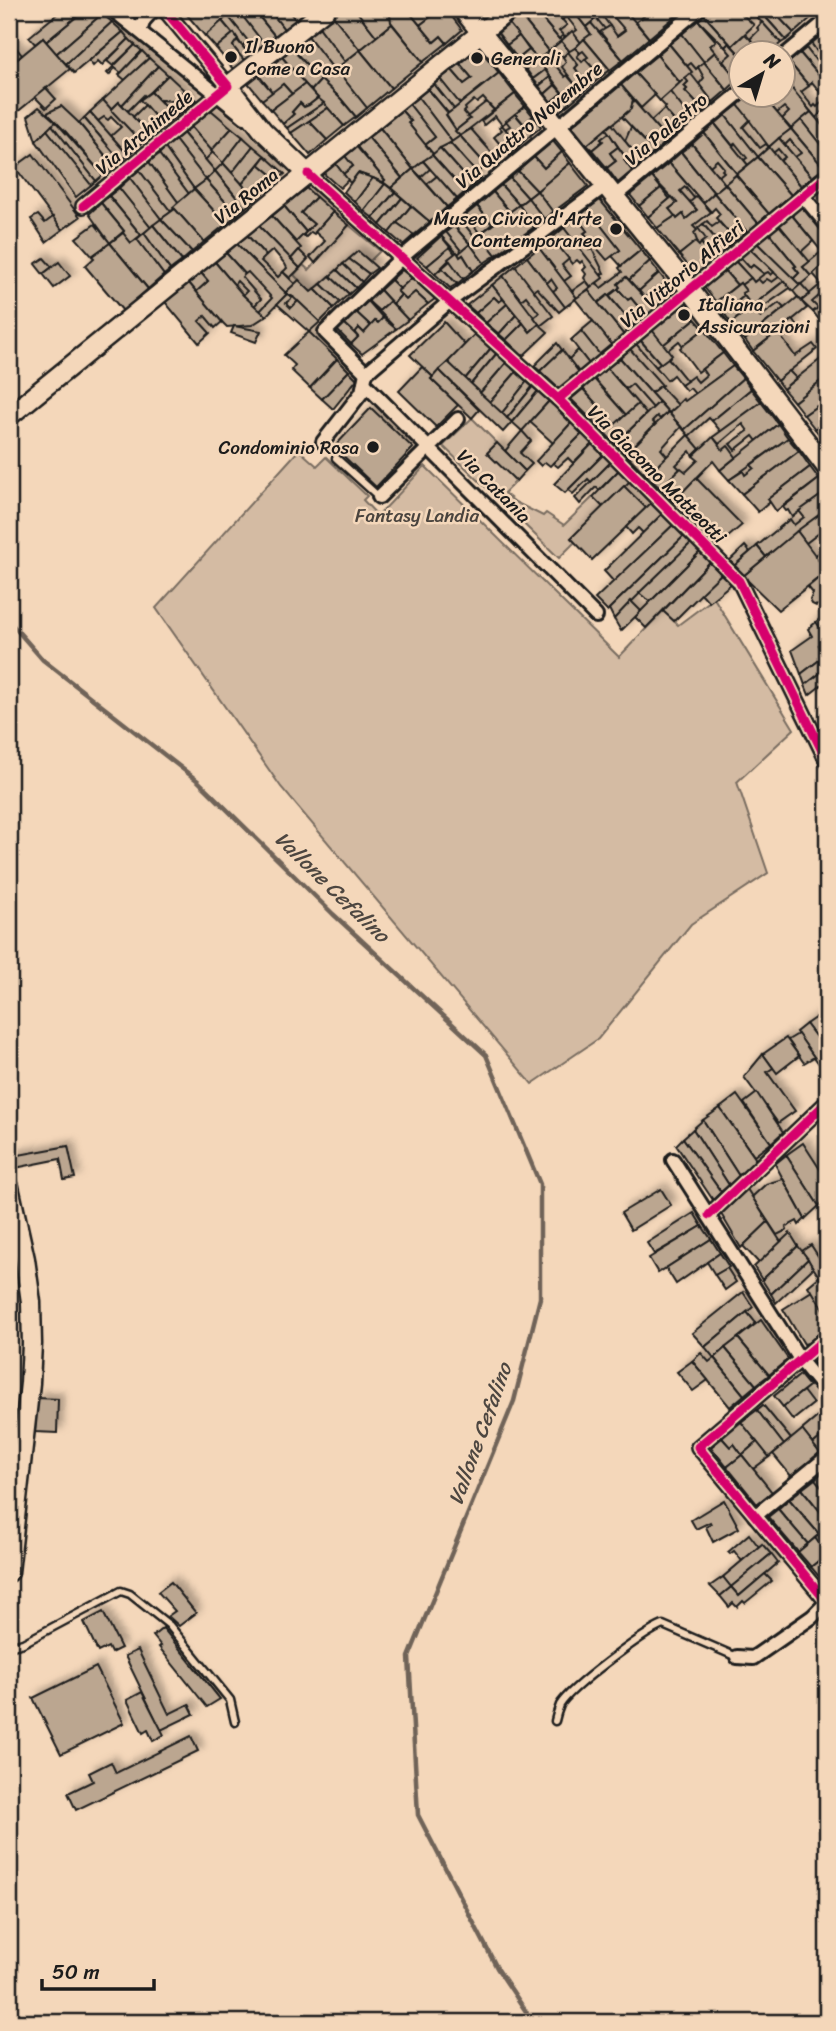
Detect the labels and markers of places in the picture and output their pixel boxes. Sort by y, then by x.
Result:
place label: Il Buono Come a Casa [244,30,350,85]
place label: Generali [491,42,561,75]
marker: Il Buono Come a Casa [223,49,239,65]
marker: Generali [469,50,485,66]
place label: Museo Civico d'Arte Contemporanea [434,202,602,257]
marker: Museo Civico d'Arte Contemporanea [608,221,624,237]
place label: Italiana Assicurazioni [697,288,810,343]
marker: Italiana Assicurazioni [676,307,692,323]
place label: Condominio Rosa [218,431,359,464]
marker: Condominio Rosa [365,439,381,455]

